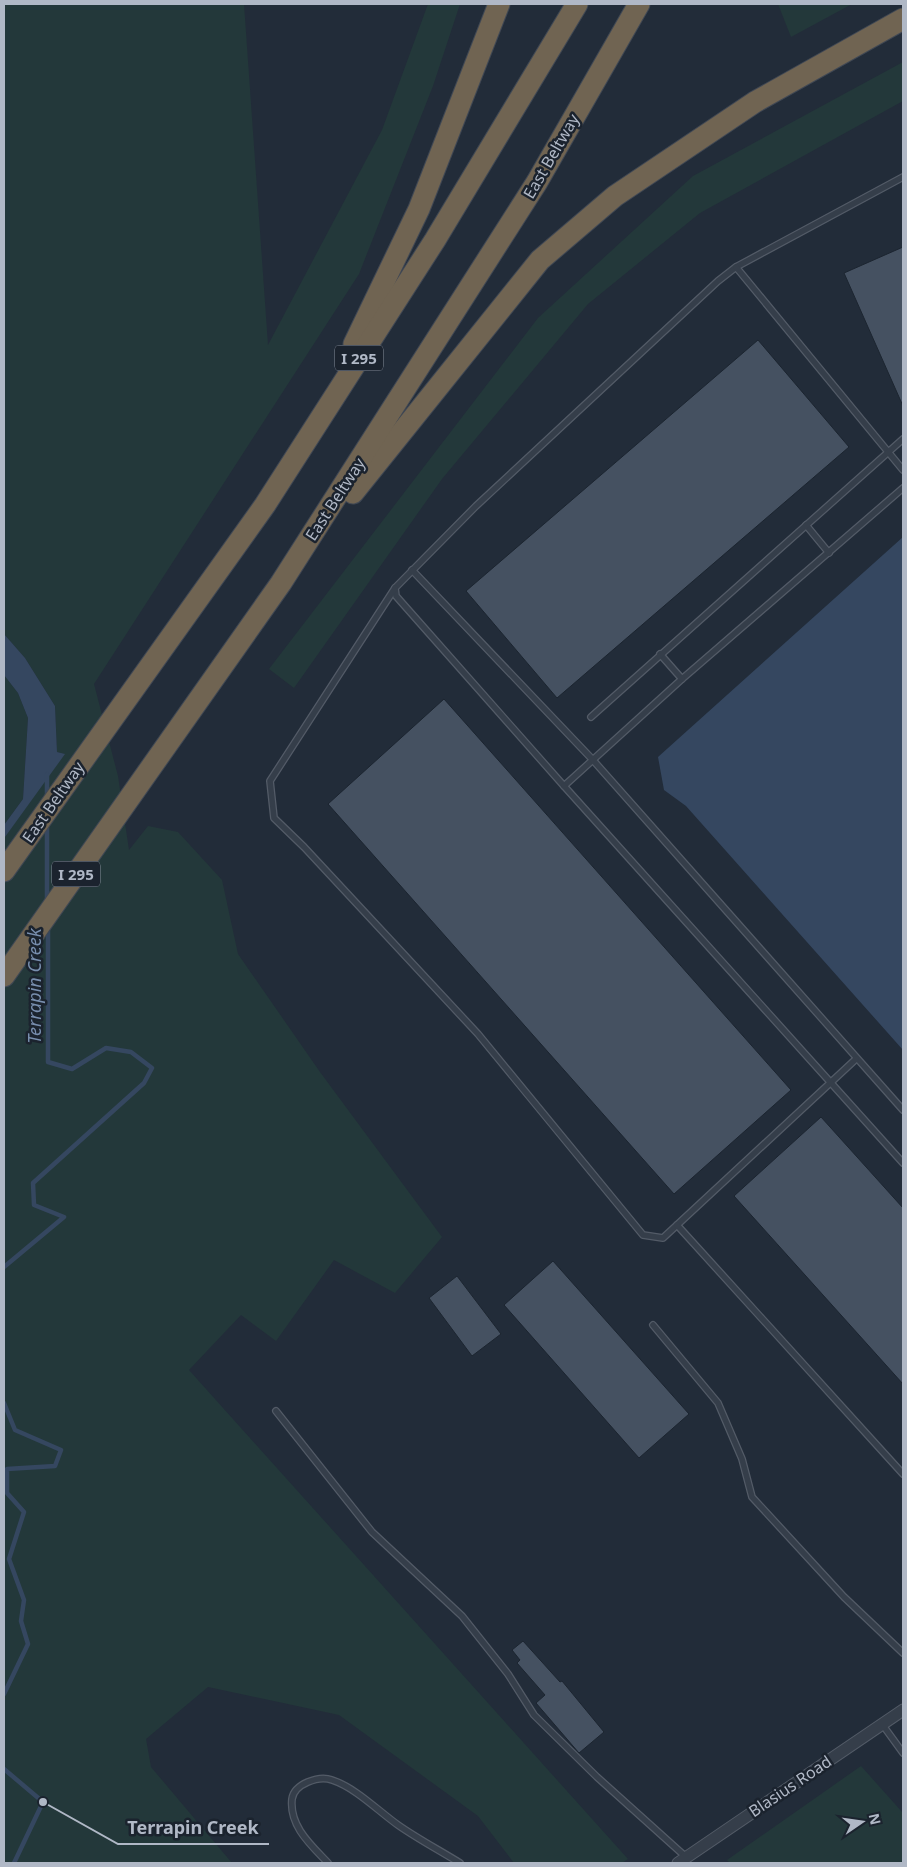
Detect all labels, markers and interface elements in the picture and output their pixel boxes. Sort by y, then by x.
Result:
street label: East Beltway [518,109,585,202]
road number: I 295 [335,346,383,370]
street label: East Beltway [300,453,370,545]
street label: East Beltway [17,756,90,847]
road number: I 295 [52,862,100,886]
water label: Terrapin Creek [22,927,46,1044]
street label: Blasius Road [744,1750,836,1822]
north arrow [837,1797,887,1847]
callout: Terrapin Creek [118,1811,269,1844]
text: N [865,1811,886,1827]
text: Terrapin Creek [127,1815,260,1839]

